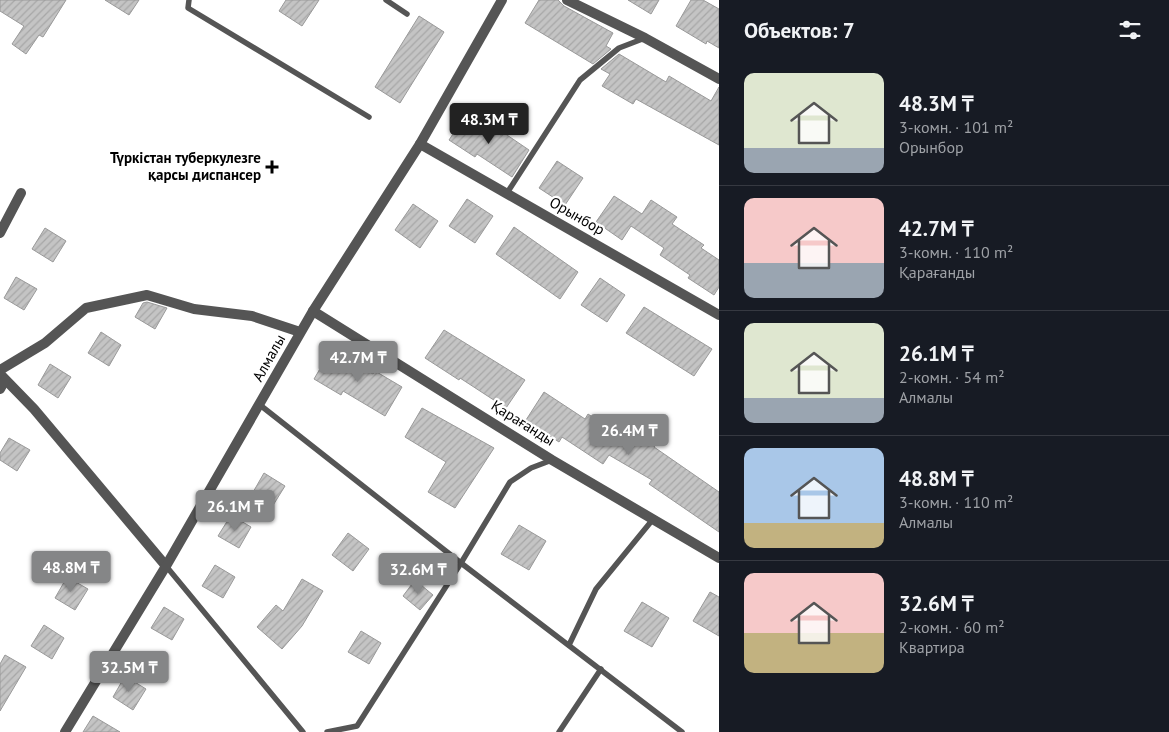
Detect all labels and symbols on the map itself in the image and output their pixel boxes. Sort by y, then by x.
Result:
pin: 48.3M ₸ [443,102,535,145]
place label: Түркістан туберкулезге қарсы диспансер [110,148,261,184]
marker: Түркістан туберкулезге қарсы диспансер [265,160,279,174]
street label: Орынбор [546,192,608,239]
street label: Алмалы [248,331,289,385]
pin: 42.7M ₸ [312,340,404,383]
street label: Қарағанды [488,396,559,450]
pin: 26.4M ₸ [583,414,675,456]
pin: 26.1M ₸ [189,490,281,532]
pin: 48.8M ₸ [25,550,117,593]
pin: 32.6M ₸ [372,552,464,595]
pin: 32.5M ₸ [83,650,175,693]

